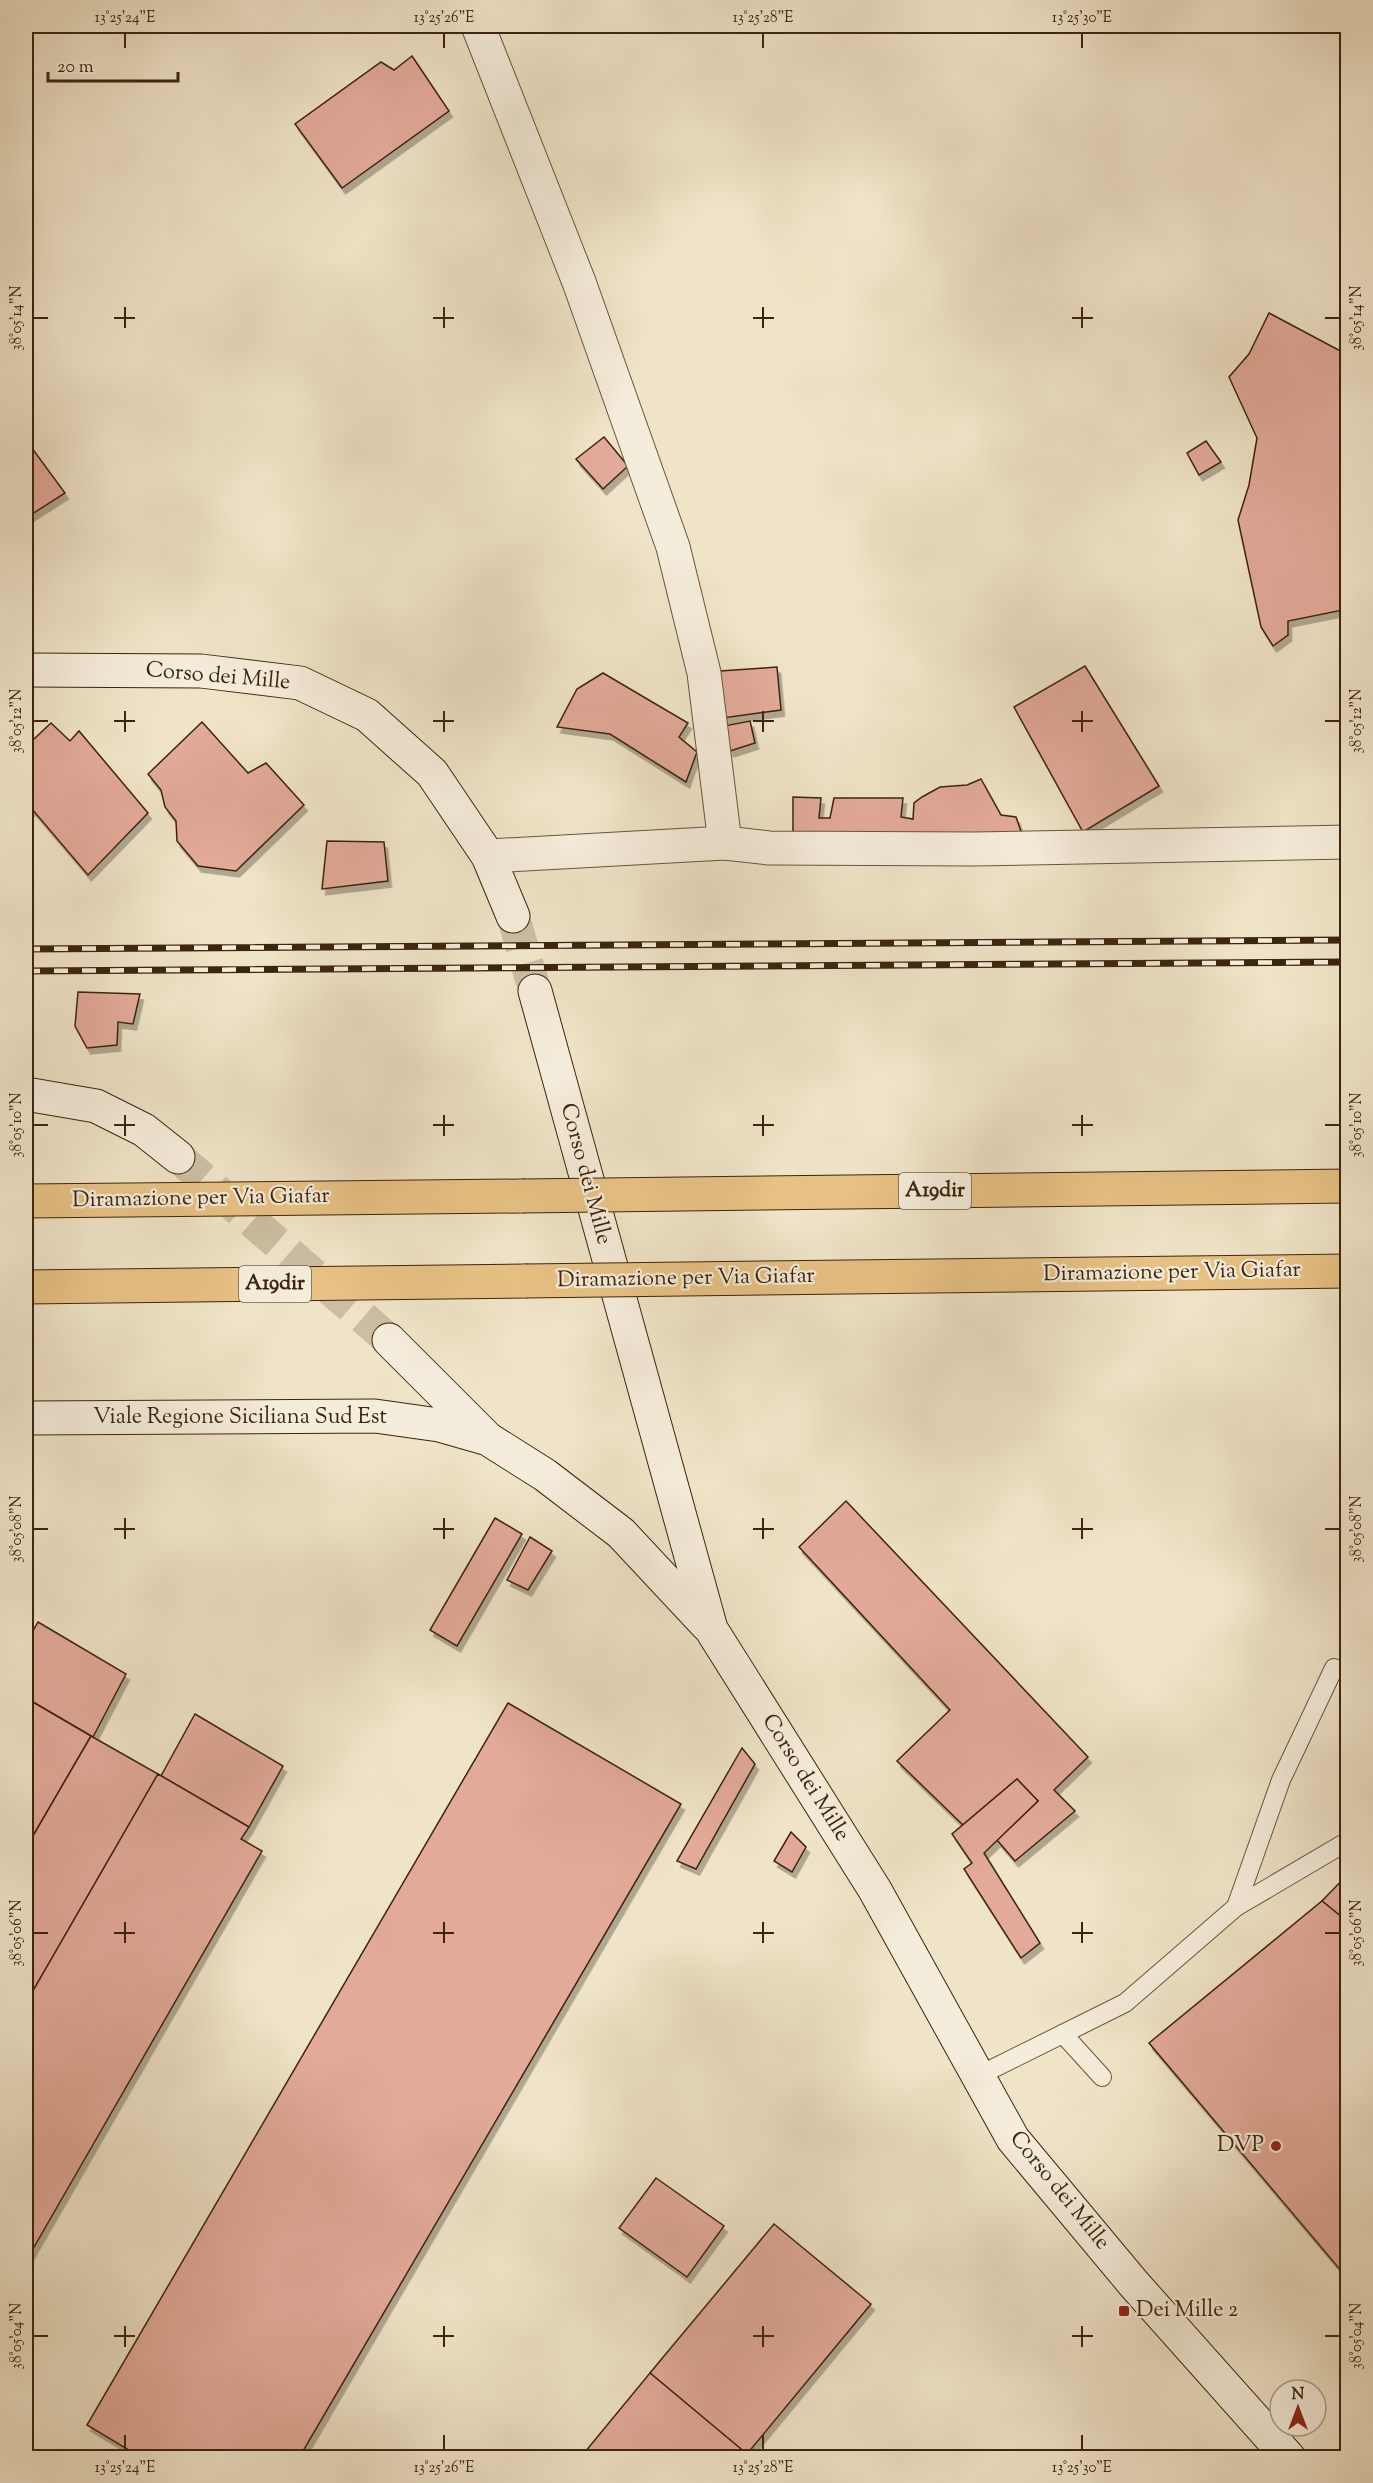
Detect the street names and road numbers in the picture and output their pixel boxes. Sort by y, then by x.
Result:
street label: Corso dei Mille [144,655,292,699]
street label: Corso dei Mille [551,1100,619,1248]
road number: A19dir [899,1173,971,1209]
street label: Diramazione per Via Giafar [72,1181,330,1217]
street label: Diramazione per Via Giafar [1043,1255,1301,1291]
street label: Diramazione per Via Giafar [557,1261,815,1297]
road number: A19dir [239,1266,311,1302]
street label: Viale Regione Siciliana Sud Est [93,1402,387,1434]
street label: Corso dei Mille [753,1708,857,1848]
street label: Corso dei Mille [1001,2125,1117,2257]

